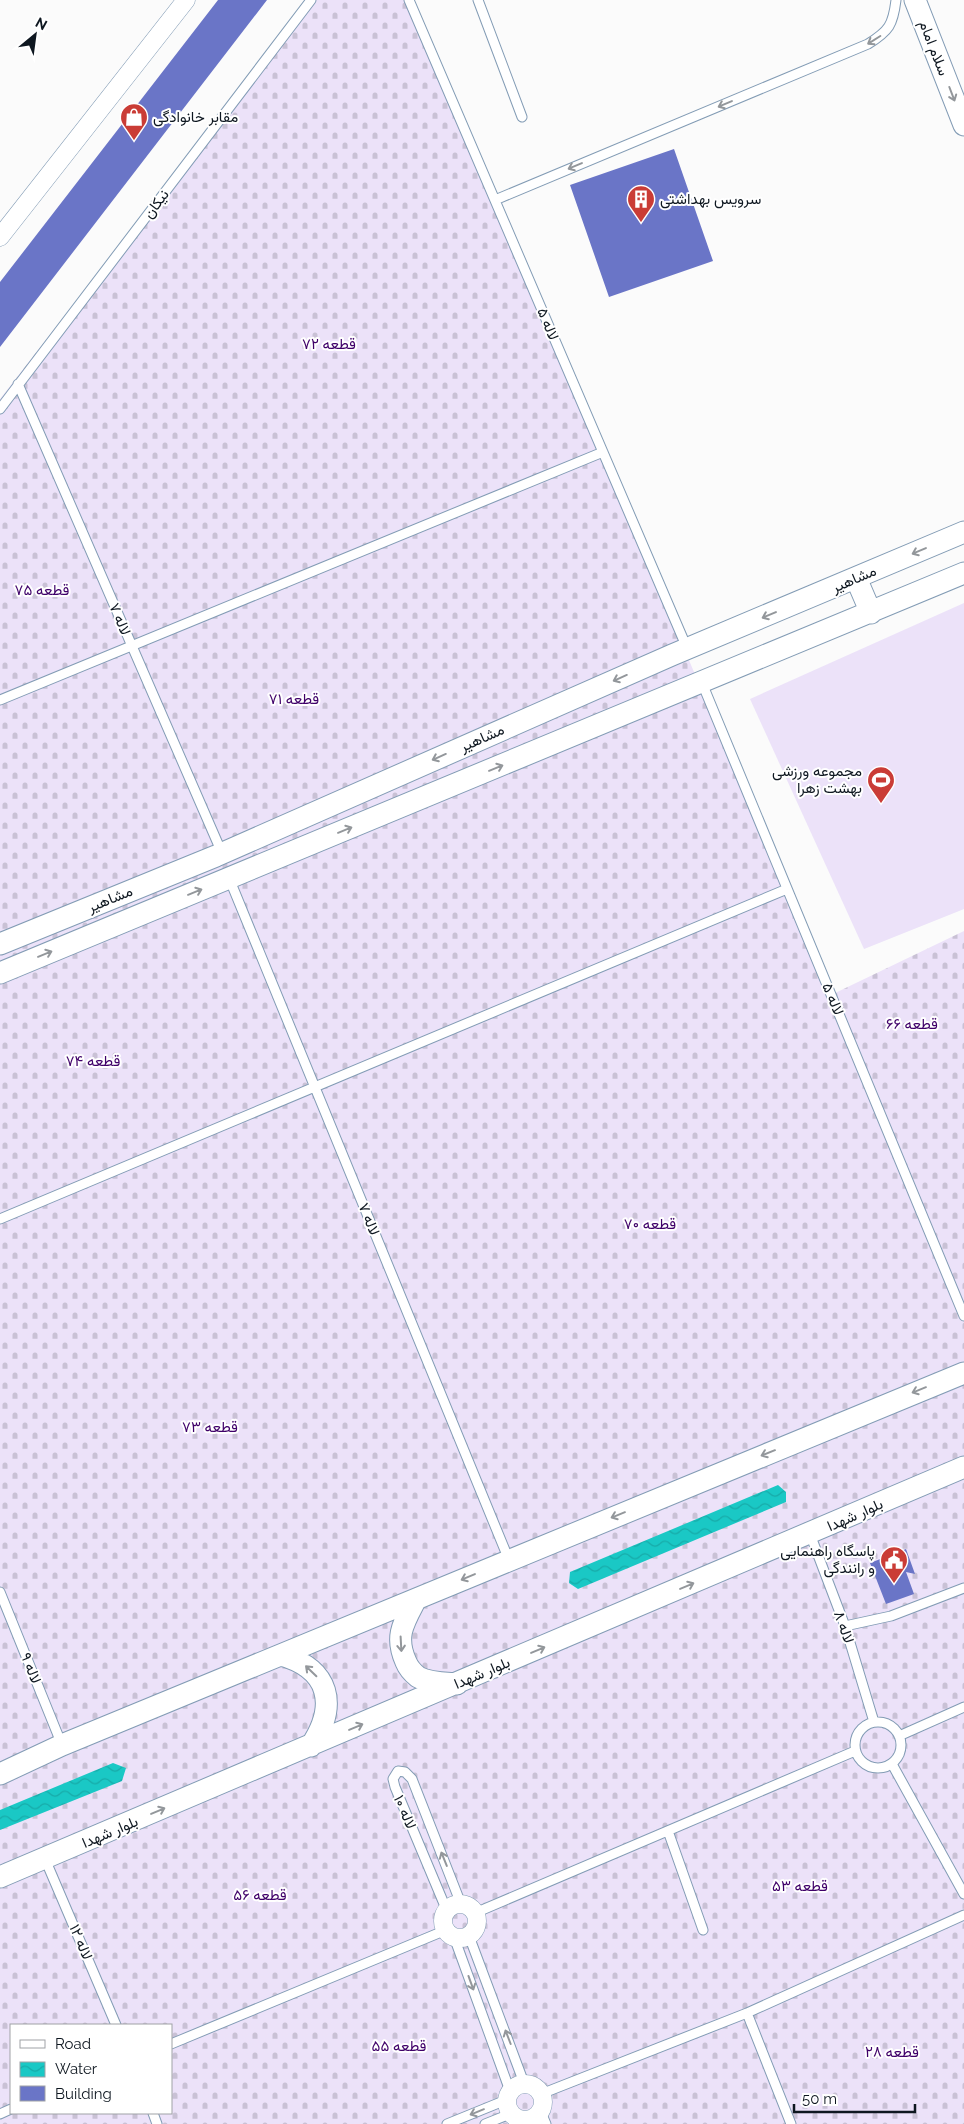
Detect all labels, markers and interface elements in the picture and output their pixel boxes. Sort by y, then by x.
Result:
north arrow [10,10,60,60]
text: N [33,14,50,33]
street label: سلام امام [914,18,953,79]
one-way arrow [867,36,881,46]
one-way arrow [948,86,957,101]
one-way arrow [717,100,733,109]
shop icon: مقابر خانوادگی [119,102,149,141]
place label: مقابر خانوادگی [153,108,238,127]
one-way arrow [567,163,582,172]
building icon: سرویس بهداشتی [626,184,656,223]
street label: نیکان [139,186,173,222]
place label: سرویس بهداشتی [660,190,762,209]
street label: لاله ۵ [533,305,563,343]
park label: قطعه ۷۲ [302,335,356,353]
one-way arrow [912,547,927,557]
street label: مشاهیر [828,562,879,597]
park label: قطعه ۷۵ [15,581,70,599]
street label: لاله ۷ [105,600,135,638]
one-way arrow [762,611,777,620]
one-way arrow [613,673,628,683]
park label: قطعه ۷۱ [269,690,319,708]
street label: مشاهیر [456,720,507,756]
one-way arrow [432,753,447,763]
place label: مجموعه ورزشی بهشت زهرا [772,762,862,797]
one-way arrow [487,763,503,772]
sports icon: مجموعه ورزشی بهشت زهرا [866,765,896,804]
one-way arrow [337,825,353,834]
street label: مشاهیر [84,882,135,916]
one-way arrow [187,887,202,896]
one-way arrow [37,949,52,959]
street label: لاله ۵ [818,980,848,1018]
park label: قطعه ۶۶ [886,1015,938,1033]
park label: قطعه ۷۴ [66,1052,120,1070]
street label: لاله ۷ [354,1200,384,1238]
park label: قطعه ۷۰ [624,1215,676,1233]
one-way arrow [912,1386,927,1396]
park label: قطعه ۷۳ [182,1418,238,1436]
one-way arrow [761,1449,776,1458]
street label: بلوار شهدا [824,1495,886,1535]
one-way arrow [611,1510,626,1520]
place label: پاسگاه راهنمایی و رانندگی [780,1542,875,1578]
public building icon: پاسگاه راهنمایی و رانندگی [879,1545,909,1584]
one-way arrow [461,1572,476,1582]
one-way arrow [679,1581,694,1591]
street label: لاله ۸ [830,1608,858,1646]
one-way arrow [396,1635,406,1651]
one-way arrow [530,1645,545,1654]
street label: لاله ۹ [17,1650,45,1686]
street label: بلوار شهدا [451,1653,513,1693]
one-way arrow [305,1665,318,1677]
one-way arrow [348,1722,363,1731]
street label: لاله ۱۰ [390,1792,420,1832]
one-way arrow [150,1806,165,1816]
street label: بلوار شهدا [79,1812,141,1852]
one-way arrow [439,1852,448,1867]
park label: قطعه ۵۳ [772,1877,828,1895]
park label: قطعه ۵۶ [233,1886,287,1904]
street label: لاله ۱۲ [66,1922,96,1962]
one-way arrow [467,1975,476,1990]
legend [10,2024,172,2114]
one-way arrow [503,2030,512,2046]
text: Road [55,2035,91,2053]
park label: قطعه ۵۵ [372,2037,427,2055]
park label: قطعه ۲۸ [865,2043,919,2061]
text: Water [55,2060,98,2078]
scale bar [794,2082,915,2114]
text: Building [55,2085,112,2103]
text: 50 m [802,2090,837,2108]
one-way arrow [470,2108,485,2117]

